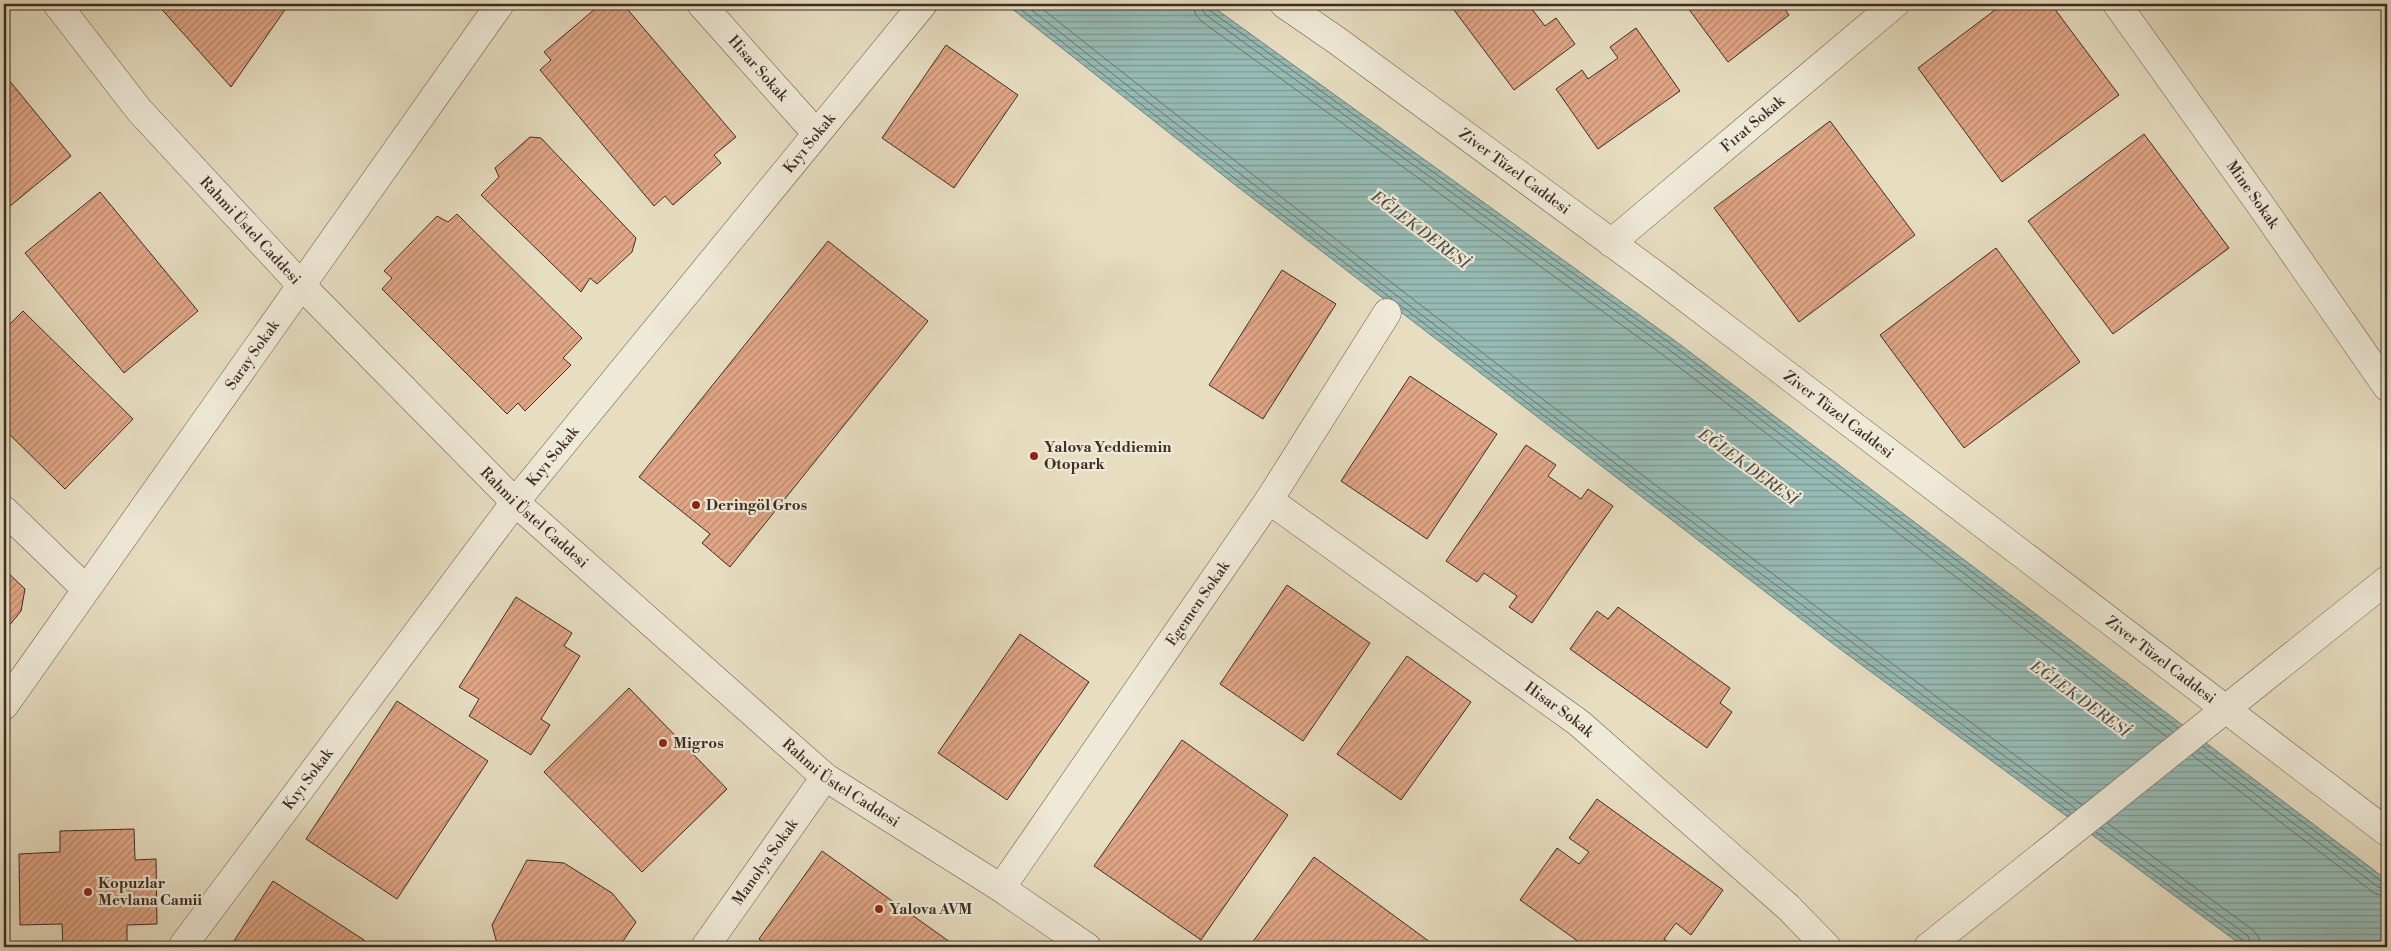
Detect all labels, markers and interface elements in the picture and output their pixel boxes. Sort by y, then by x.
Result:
street label: Hisar Sokak [724,31,793,106]
street label: Fırat Sokak [1717,91,1789,156]
street label: Kıyı Sokak [779,108,840,177]
street label: Ziver Tüzel Caddesi [1455,124,1574,219]
street label: Mine Sokak [2222,157,2284,233]
street label: Rahmi Üstel Caddesi [196,172,305,288]
water label: EĞLEK DERESİ [1366,185,1476,275]
street label: Saray Sokak [221,315,284,394]
street label: Ziver Tüzel Caddesi [1780,366,1898,462]
street label: Kıyı Sokak [522,421,583,490]
water label: EĞLEK DERESİ [1694,422,1804,511]
place label: Yalova Yeddiemin Otopark [1044,438,1172,474]
marker: Yalova Yeddiemin Otopark [1028,450,1040,462]
street label: Rahmi Üstel Caddesi [476,463,592,572]
place label: Deringöl Gros [706,496,807,515]
marker: Deringöl Gros [690,499,702,511]
street label: Egemen Sokak [1162,556,1234,649]
street label: Ziver Tüzel Caddesi [2102,612,2220,708]
water label: EĞLEK DERESİ [2026,654,2136,743]
street label: Hisar Sokak [1521,678,1599,742]
place label: Migros [673,734,724,753]
street label: Rahmi Üstel Caddesi [778,734,903,831]
marker: Migros [657,737,669,749]
street label: Kıyı Sokak [279,743,338,813]
street label: Manolya Sokak [728,814,803,909]
place label: Kopuzlar Mevlana Camii [98,874,202,910]
marker: Kopuzlar Mevlana Camii [82,886,94,898]
place label: Yalova AVM [889,900,972,919]
marker: Yalova AVM [873,903,885,915]

